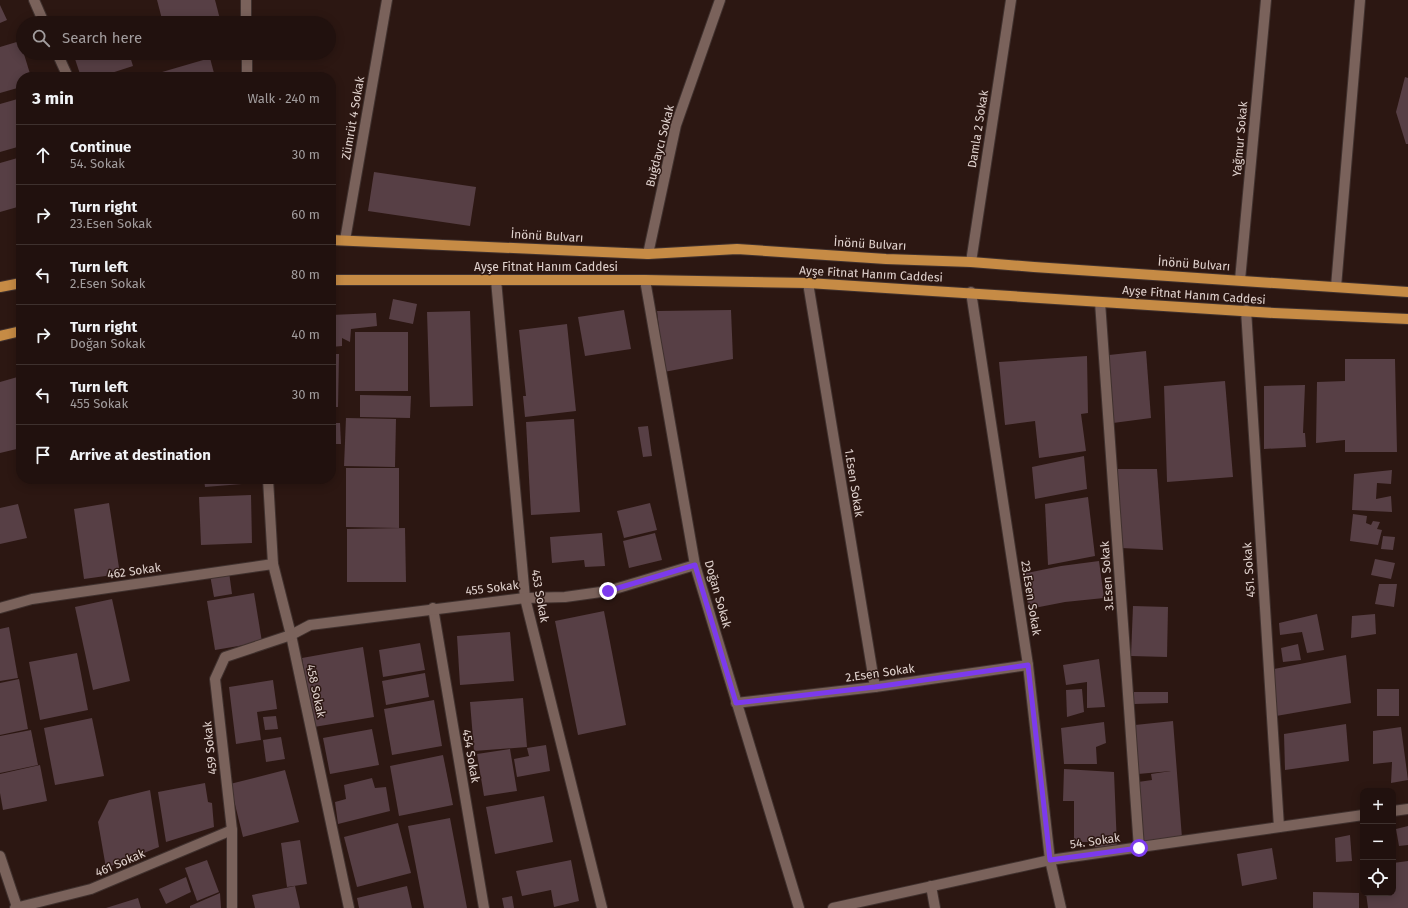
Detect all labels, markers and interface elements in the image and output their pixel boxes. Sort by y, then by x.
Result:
search box [16,16,336,60]
icon: search [30,27,52,49]
text: Search here [62,29,142,47]
street label: Zümrüt 4 Sokak [339,74,367,161]
text: 3 min [32,88,74,109]
street label: Damla 2 Sokak [965,88,991,169]
text: Walk · 240 m [247,91,320,106]
street label: Yağmur Sokak [1230,100,1250,177]
street label: Buğdaycı Sokak [643,103,677,189]
text: Continue [70,138,131,156]
icon: ahead [32,144,54,166]
text: 30 m [292,147,320,162]
text: 54. Sokak [70,156,125,171]
text: Turn right [70,198,137,216]
icon: right [32,204,54,226]
text: 60 m [291,207,320,222]
text: 23.Esen Sokak [70,216,152,231]
street label: İnönü Bulvarı [510,226,584,245]
street label: İnönü Bulvarı [833,234,907,253]
street label: İnönü Bulvarı [1157,253,1231,274]
text: Turn left [70,258,128,276]
street label: Ayşe Fitnat Hanım Caddesi [474,260,618,274]
street label: Ayşe Fitnat Hanım Caddesi [799,263,943,285]
icon: left [32,264,54,286]
text: 80 m [291,267,320,282]
text: 2.Esen Sokak [70,276,146,291]
street label: Ayşe Fitnat Hanım Caddesi [1122,283,1266,307]
text: Turn right [70,318,137,336]
icon: right [32,324,54,346]
text: 40 m [291,327,320,342]
text: Doğan Sokak [70,336,145,351]
text: Turn left [70,378,128,396]
icon: left [32,384,54,406]
text: 30 m [292,387,320,402]
text: 455 Sokak [70,396,128,411]
icon: arrive [32,444,54,466]
text: Arrive at destination [70,446,211,464]
street label: 1.Esen Sokak [842,448,866,519]
street label: 3.Esen Sokak [1098,540,1116,611]
street label: 451. Sokak [1240,541,1258,598]
street label: Doğan Sokak [702,559,735,630]
street label: 462 Sokak [106,560,163,582]
street label: 23.Esen Sokak [1018,560,1044,637]
street label: 453 Sokak [528,568,552,624]
street label: 455 Sokak [465,578,520,598]
route end [599,582,617,600]
street label: 2.Esen Sokak [844,661,916,685]
street label: 458 Sokak [304,663,329,720]
street label: 459 Sokak [200,720,220,775]
street label: 454 Sokak [459,728,483,785]
map controls [1360,788,1396,896]
button: + [1360,788,1396,824]
button: − [1360,824,1396,860]
street label: 54. Sokak [1069,830,1122,851]
route start [1130,839,1148,857]
street label: 461 Sokak [93,846,148,880]
button: locate [1360,860,1396,896]

